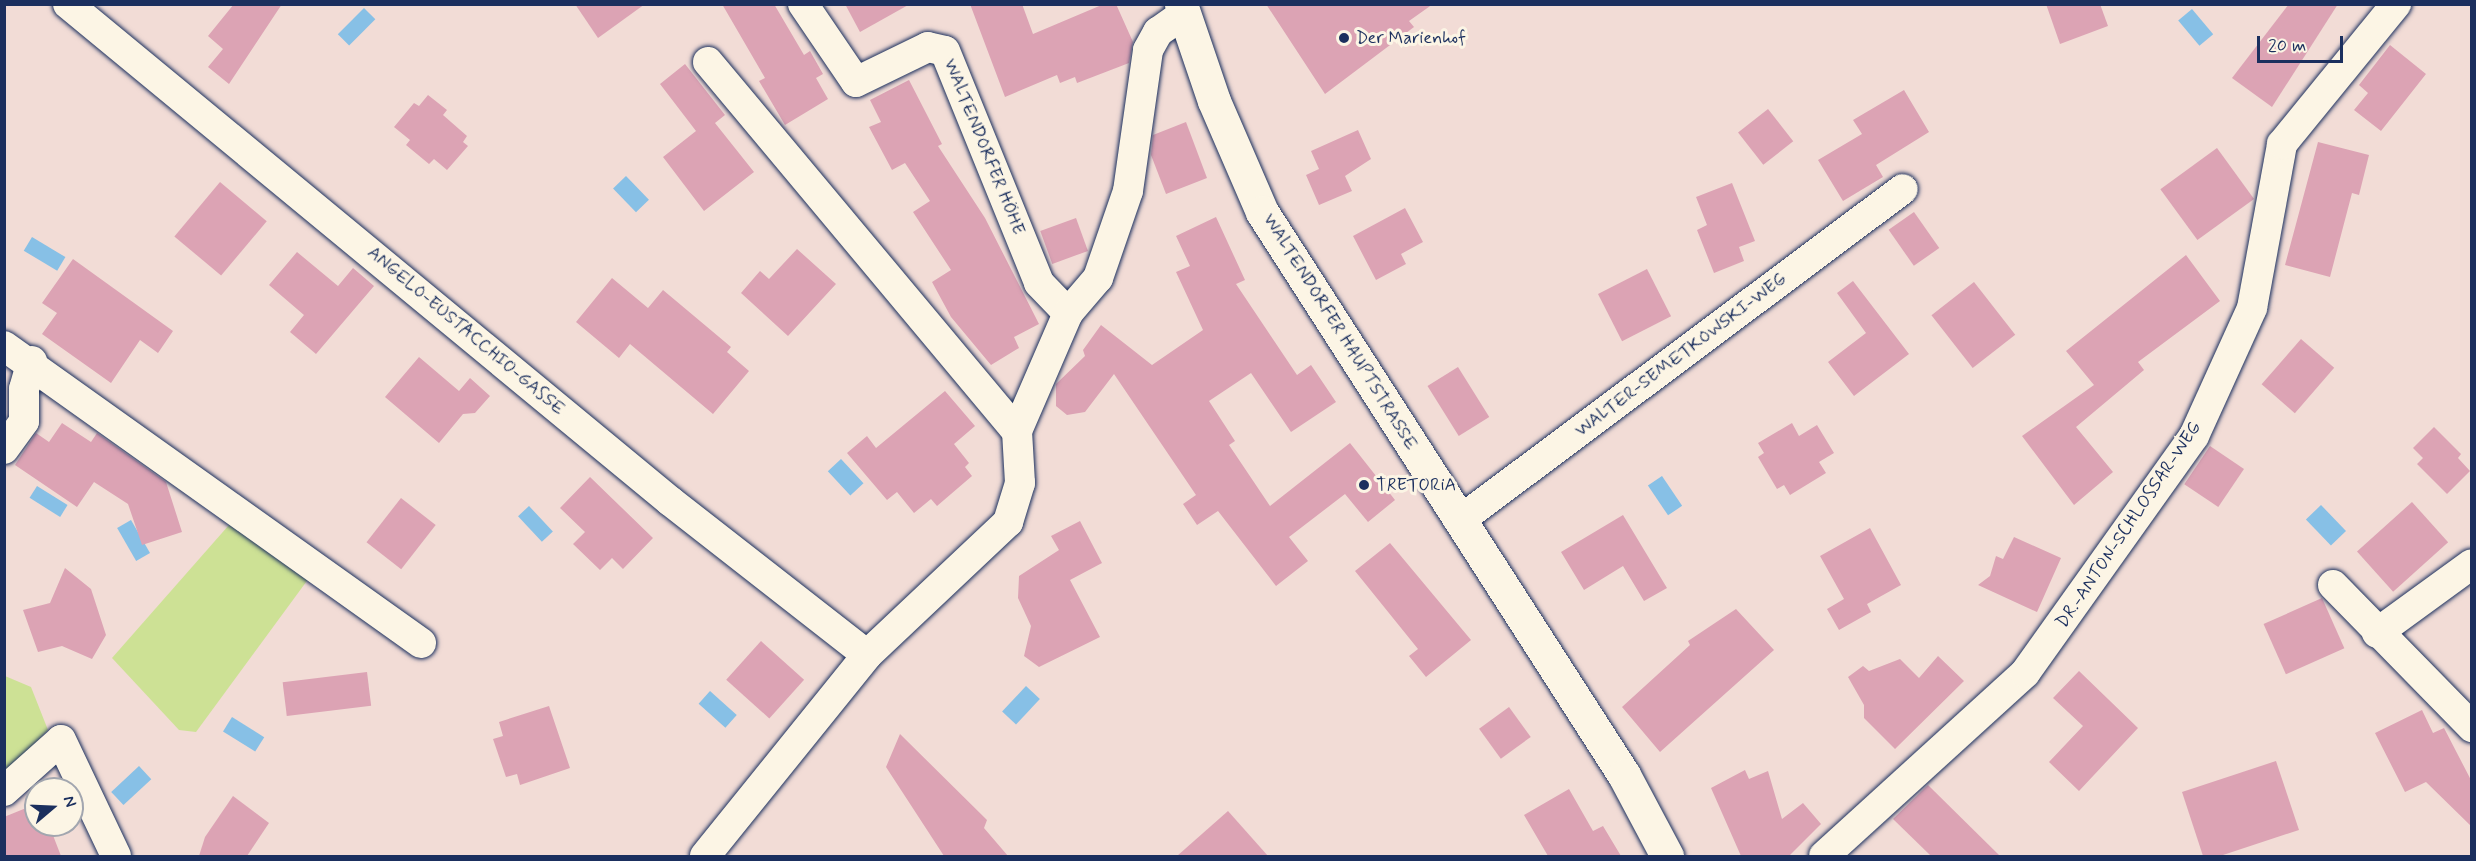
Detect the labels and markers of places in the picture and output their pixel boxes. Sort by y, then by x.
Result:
place label: Der Marienhof [1356,27,1471,49]
marker: Der Marienhof [1337,31,1351,45]
place label: TRETORiA [1376,474,1456,496]
marker: TRETORiA [1357,478,1371,492]

